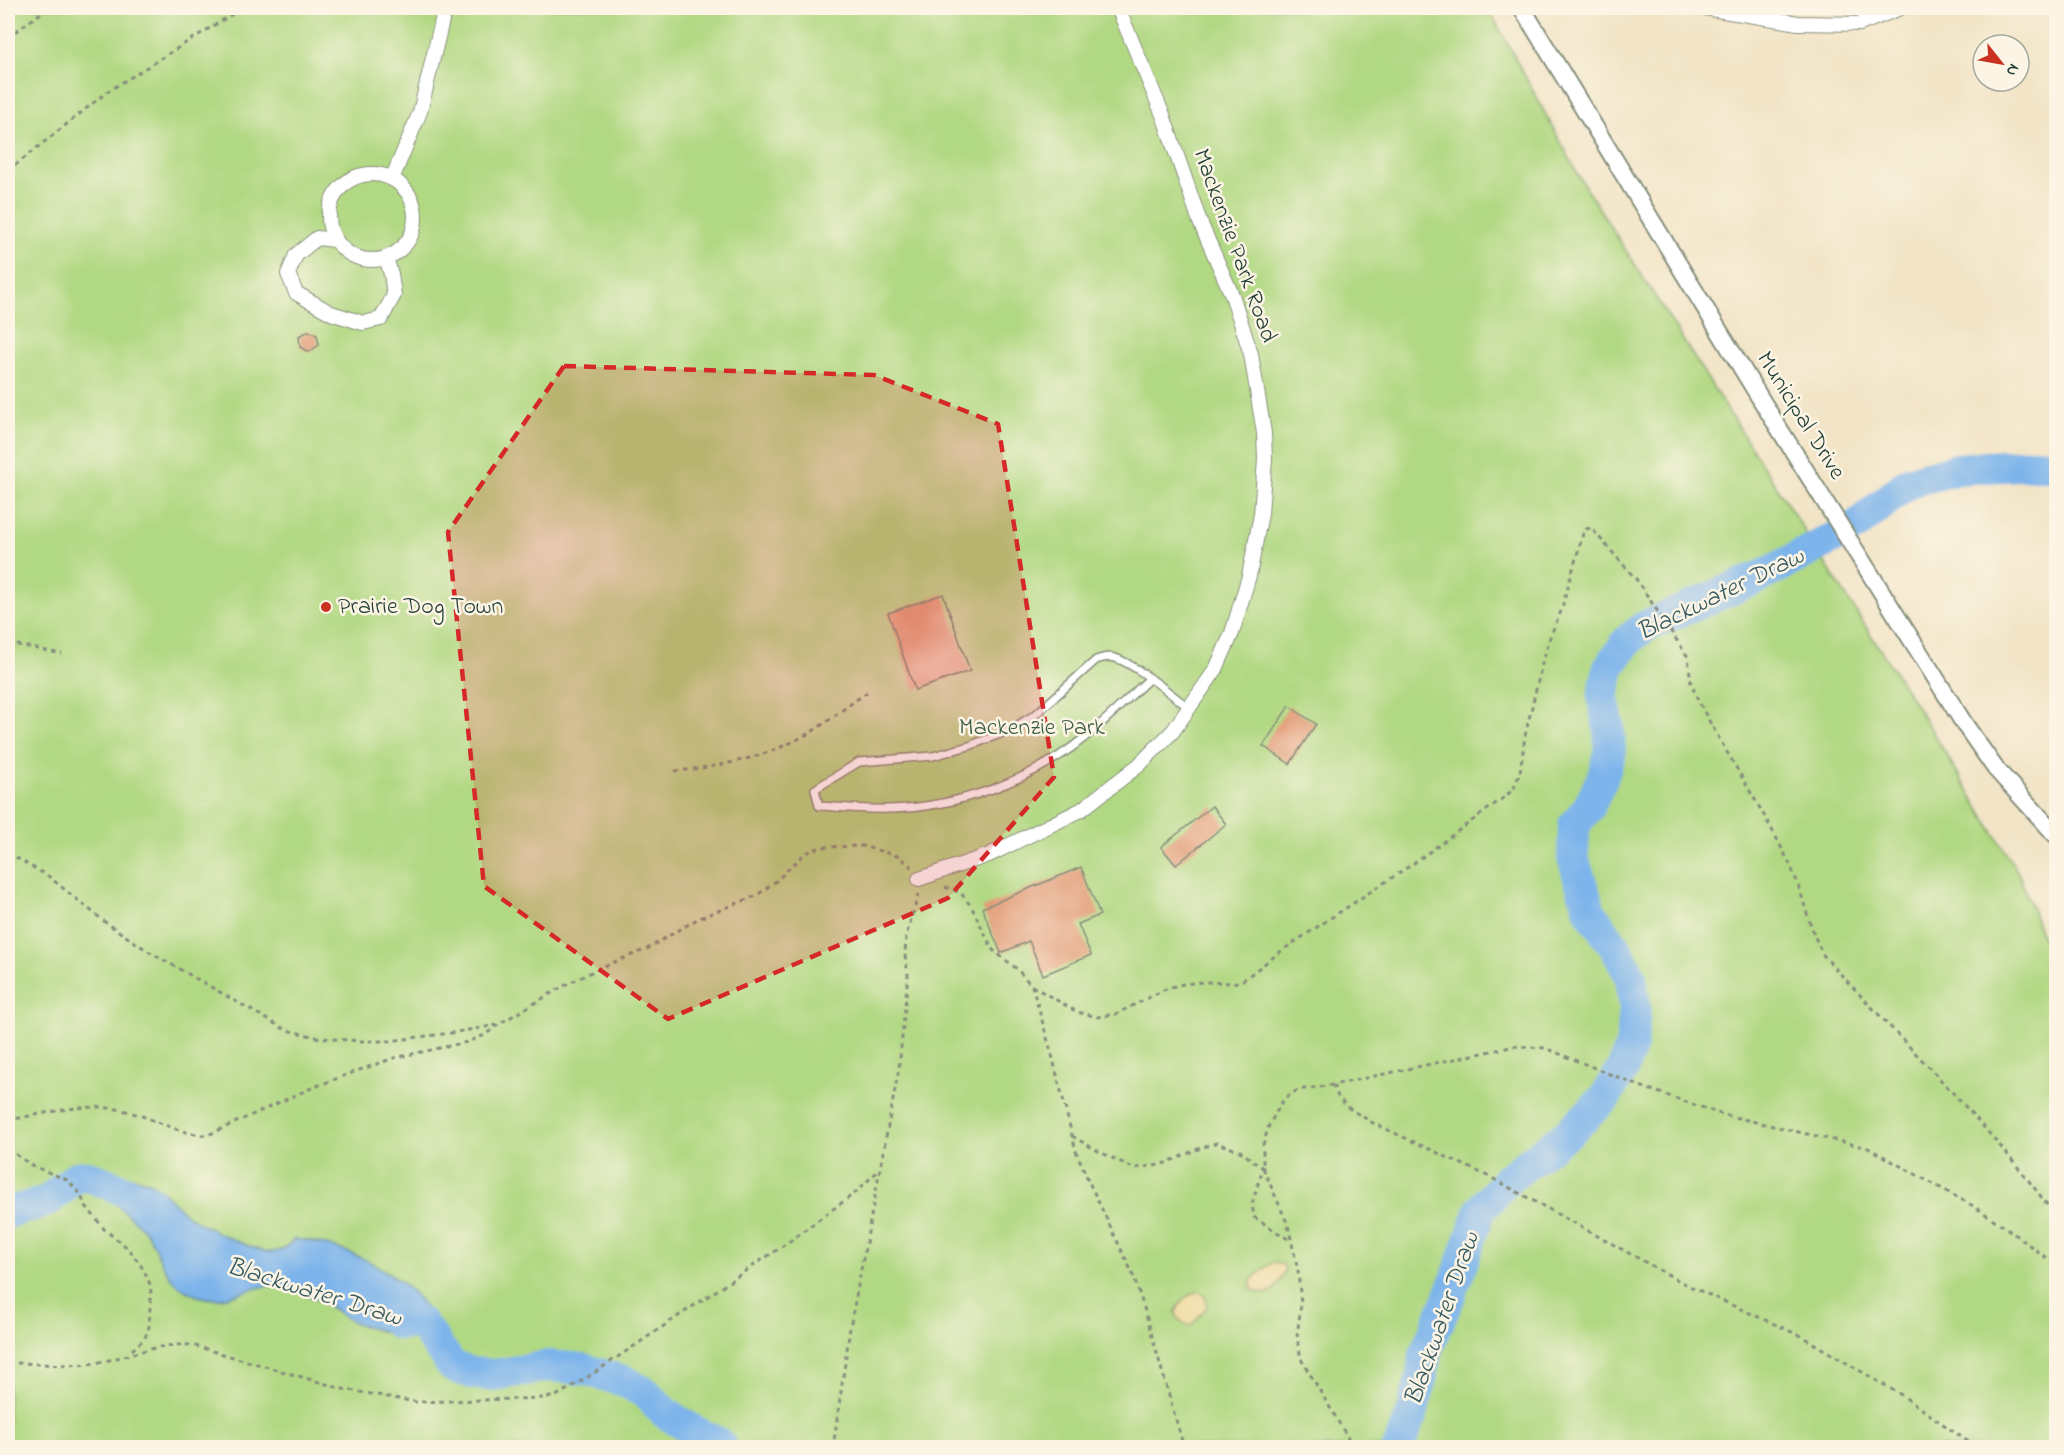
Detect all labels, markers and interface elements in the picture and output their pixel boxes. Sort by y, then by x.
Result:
north arrow [1971,33,2031,93]
text: N [1999,59,2025,81]
street label: Mackenzie Park Road [1183,144,1286,348]
street label: Municipal Drive [1747,345,1854,487]
water label: Blackwater Draw [1631,538,1812,652]
place label: Prairie Dog Town [338,590,503,625]
marker: Prairie Dog Town [319,600,333,614]
park label: Mackenzie Park [959,711,1105,746]
water label: Blackwater Draw [1395,1226,1491,1411]
water label: Blackwater Draw [222,1248,407,1338]

